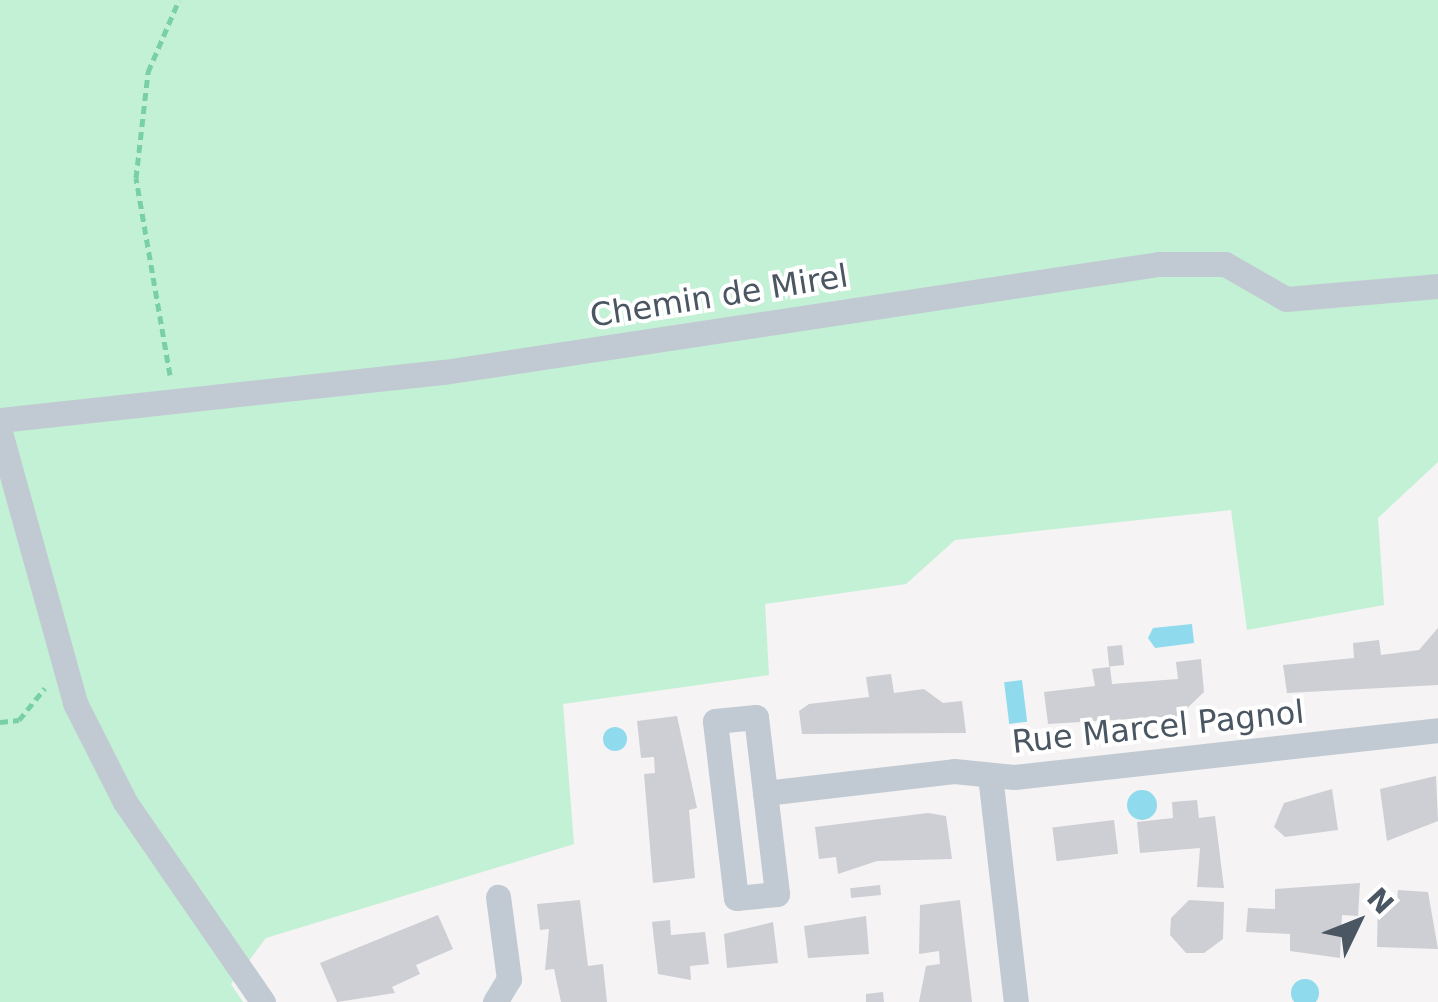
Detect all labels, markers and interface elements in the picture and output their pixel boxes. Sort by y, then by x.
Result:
street label: Chemin de Mirel [587,257,851,335]
street label: Rue Marcel Pagnol [1010,693,1306,761]
north arrow [1308,872,1408,972]
text: N [1360,881,1400,921]

